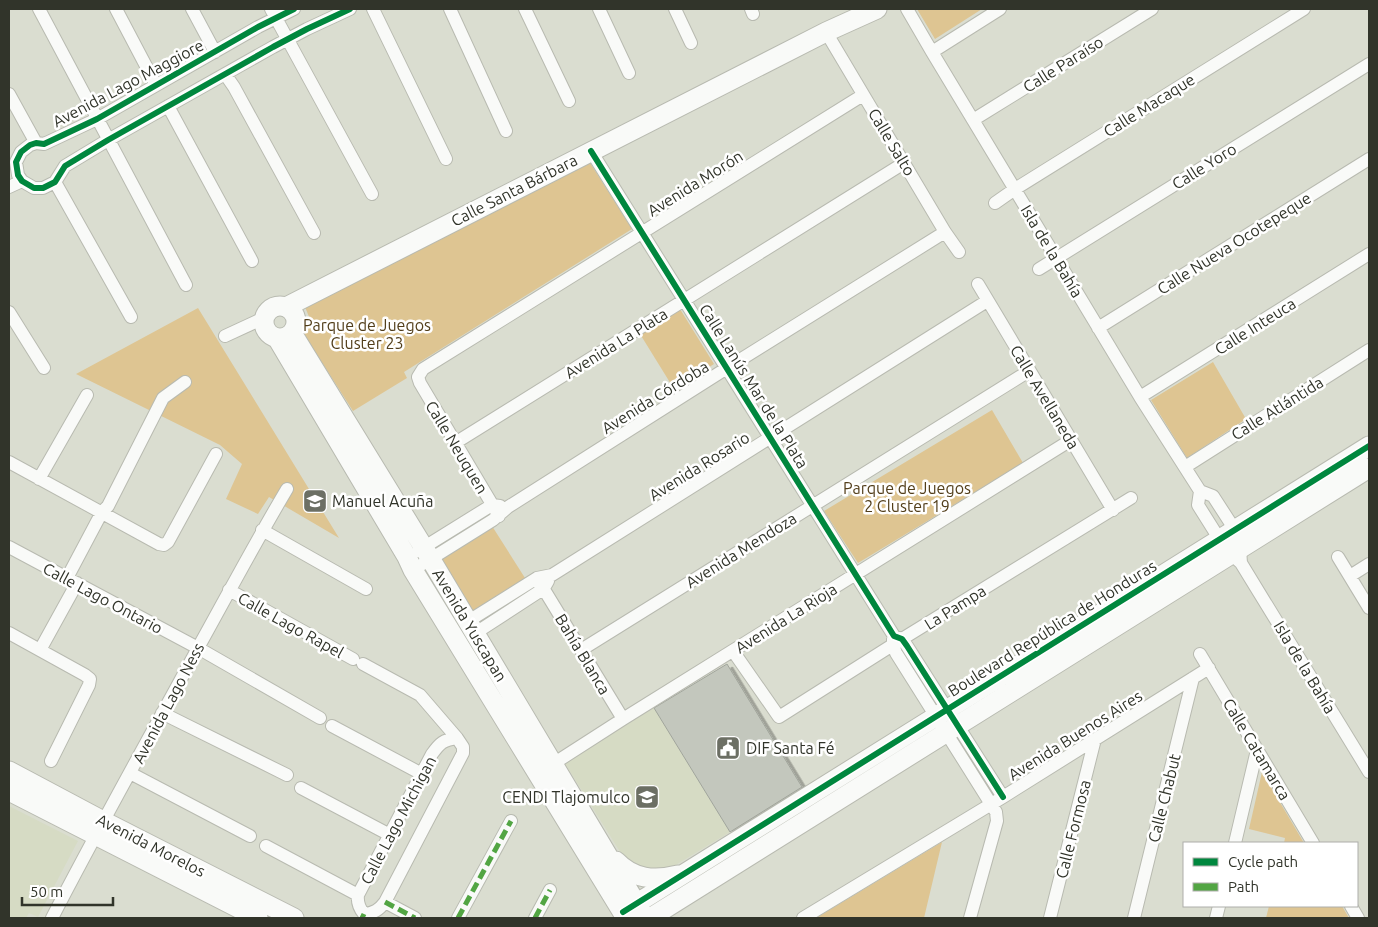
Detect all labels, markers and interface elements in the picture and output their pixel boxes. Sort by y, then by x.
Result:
street label: Calle Paraíso [1020,32,1106,96]
street label: Avenida Lago Maggiore [49,36,207,130]
street label: Calle Macaque [1100,70,1198,140]
street label: Calle Salto [865,105,919,179]
street label: Calle Yoro [1169,139,1239,193]
street label: Avenida Morón [644,147,746,219]
street label: Calle Santa Bárbara [448,150,580,230]
street label: Calle Nueva Ocotepeque [1154,188,1314,298]
street label: Isla de la Bahía [1017,201,1087,301]
street label: Calle Inteuca [1211,294,1299,358]
street label: Calle Lanús Mar de la Plata [696,300,812,472]
street label: Avenida La Plata [561,304,671,382]
park label: Parque de Juegos Cluster 23 [303,316,431,352]
street label: Calle Avellaneda [1007,342,1083,452]
street label: Avenida Córdoba [598,357,712,437]
street label: Calle Atlántida [1228,373,1326,443]
street label: Calle Neuquen [422,397,492,497]
street label: Avenida Rosario [646,428,752,504]
park label: Parque de Juegos 2 Cluster 19 [843,479,971,515]
school or university icon: Manuel Acuña [302,488,328,514]
place label: Manuel Acuña [332,492,433,510]
street label: Avenida Mendoza [682,509,800,591]
street label: Boulevard República de Honduras [945,556,1159,700]
street label: Calle Lago Ontario [40,559,166,637]
street label: Avenida Yuscapan [429,565,511,685]
street label: Avenida La Rioja [732,580,840,656]
street label: La Pampa [921,581,989,633]
street label: Calle Lago Rapel [235,589,347,661]
street label: Bahía Blanca [552,611,614,697]
street label: Isla de la Bahía [1270,617,1340,717]
street label: Avenida Lago Ness [129,640,207,766]
street label: Avenida Buenos Aires [1005,686,1145,784]
street label: Calle Catamarca [1220,695,1294,803]
public building icon: DIF Santa Fé [715,735,741,761]
place label: DIF Santa Fé [746,739,835,757]
street label: Calle Chabut [1144,751,1184,844]
street label: Calle Lago Michigan [357,753,439,887]
street label: Calle Formosa [1052,778,1094,880]
school or university icon: CENDI Tlajomulco [634,784,660,810]
place label: CENDI Tlajomulco [502,788,630,806]
street label: Avenida Morelos [94,810,208,880]
legend [1183,842,1358,907]
text: Cycle path [1228,853,1298,870]
scale bar [22,874,114,906]
text: Path [1228,878,1259,895]
text: 50 m [30,883,63,900]

